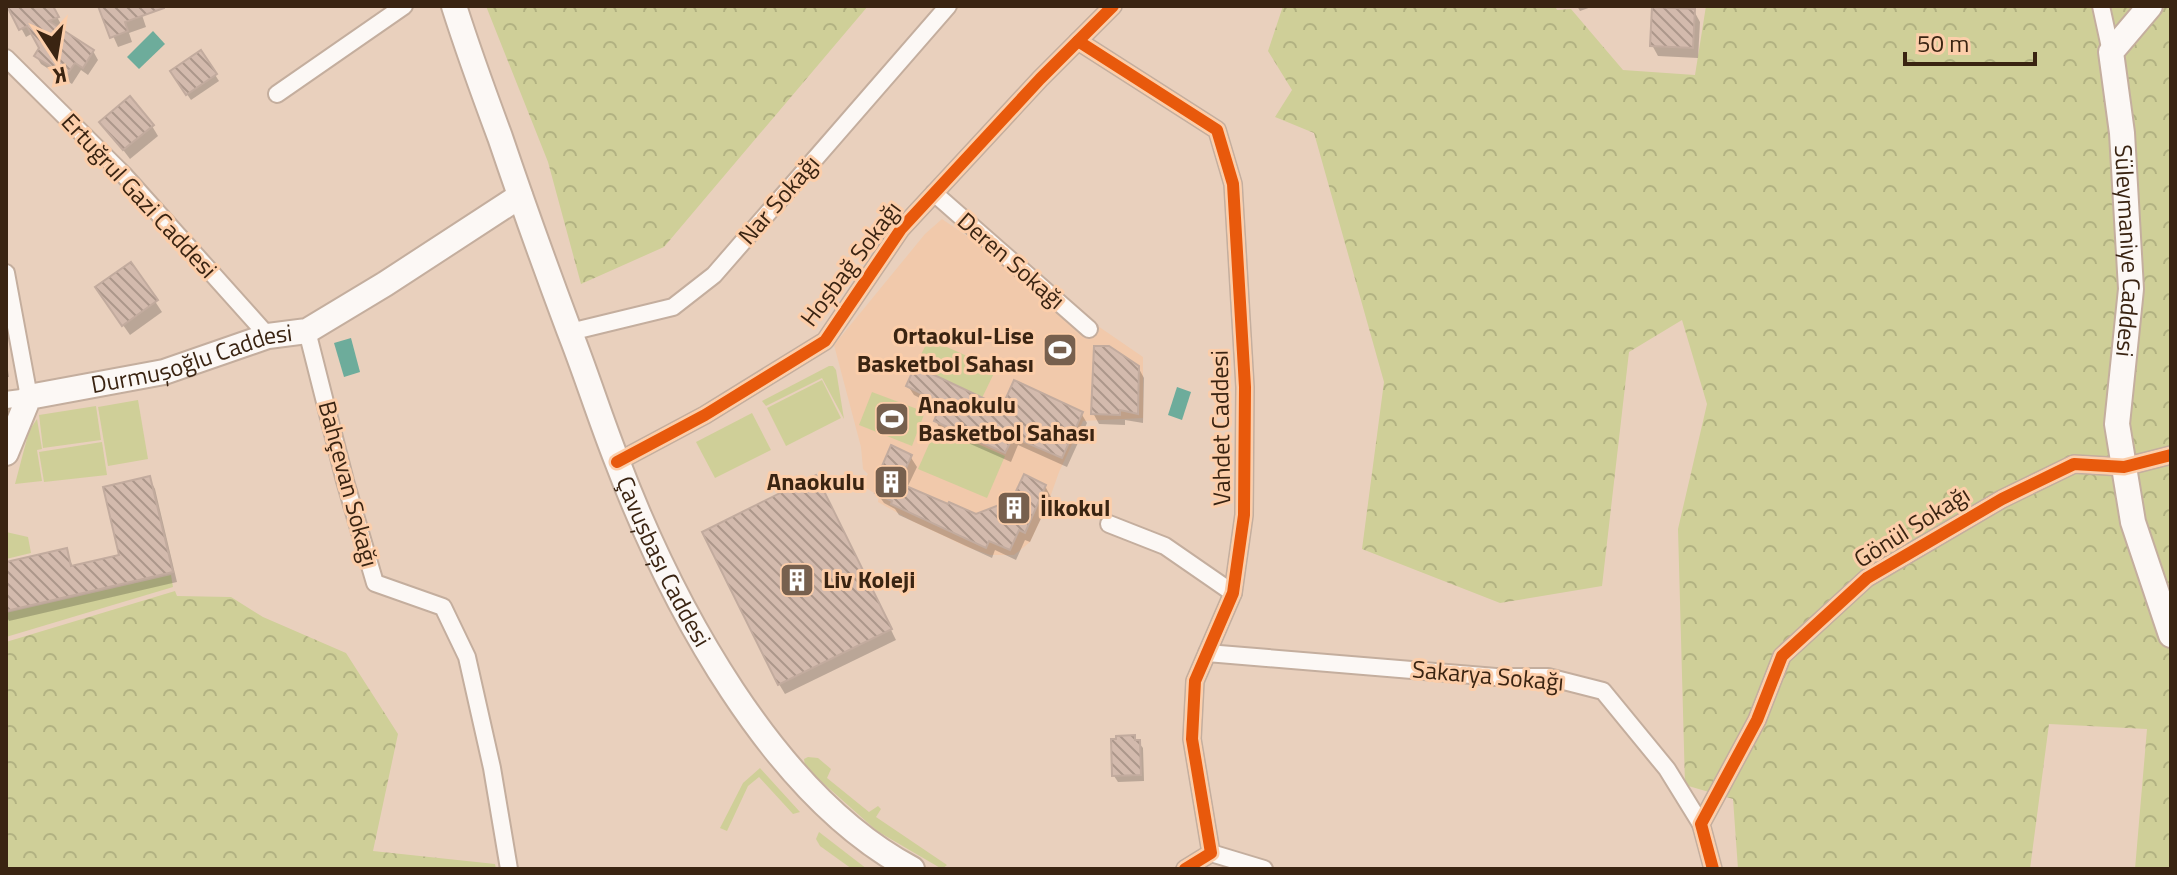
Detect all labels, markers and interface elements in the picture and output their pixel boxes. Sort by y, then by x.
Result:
north arrow [16,16,96,96]
scale bar [1905,16,2035,66]
text: 50 m [1917,25,1969,61]
text: K [50,58,70,94]
street label: Ertuğrul Gazi Caddesi [54,105,226,286]
street label: Süleymaniye Caddesi [2106,143,2150,359]
street label: Nar Sokağı [729,147,827,252]
street label: Hoşbağ Sokağı [791,193,909,334]
street label: Deren Sokağı [950,203,1074,317]
street label: Durmuşoğlu Caddesi [88,314,294,402]
place label: Ortaokul-Lise Basketbol Sahası [857,317,1034,381]
sports icon: Ortaokul-Lise Basketbol Sahası [1041,331,1079,369]
street label: Vahdet Caddesi [1201,350,1239,506]
place label: Anaokulu Basketbol Sahası [918,386,1095,450]
street label: Bahçevan Sokağı [310,397,388,571]
sports icon: Anaokulu Basketbol Sahası [873,400,911,438]
place label: Anaokulu [767,463,865,499]
building icon: Anaokulu [872,463,910,501]
street label: Çavuşbaşı Caddesi [608,470,720,653]
street label: Gönül Sokağı [1847,476,1976,576]
building icon: İlkokul [995,489,1033,527]
place label: İlkokul [1040,489,1110,525]
building icon: Liv Koleji [778,561,816,599]
place label: Liv Koleji [823,561,915,597]
street label: Sakarya Sokağı [1411,650,1565,700]

